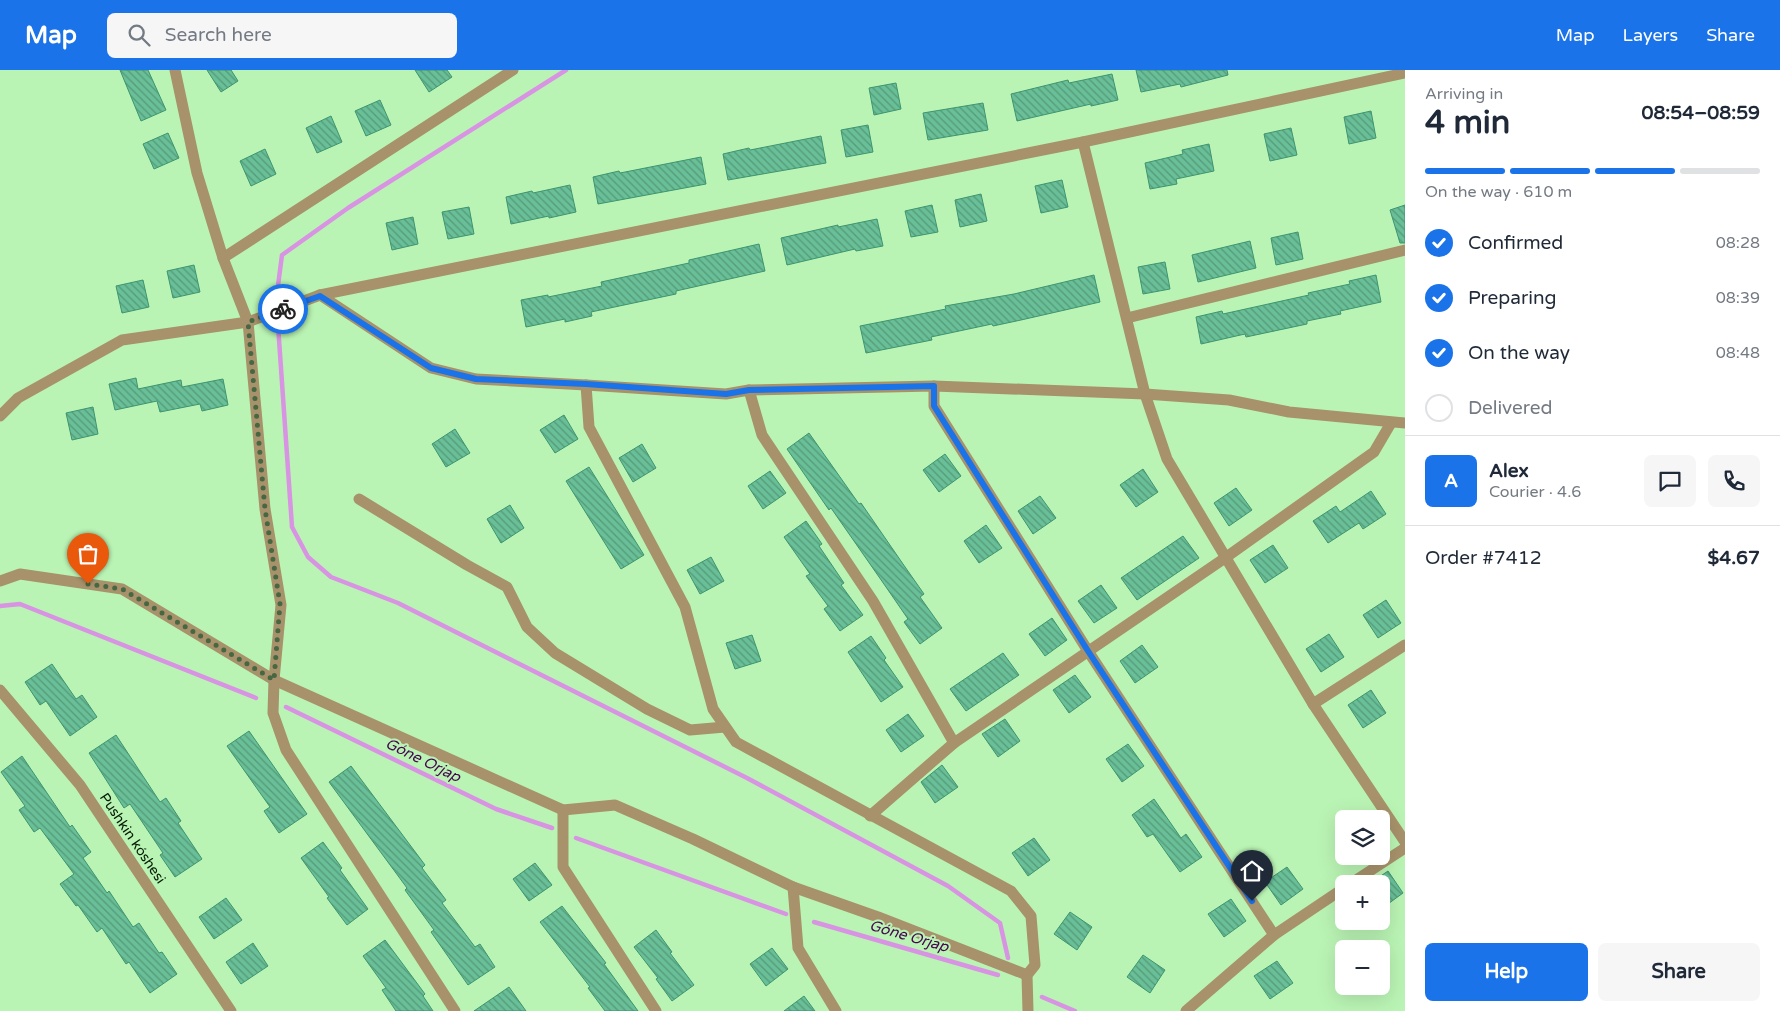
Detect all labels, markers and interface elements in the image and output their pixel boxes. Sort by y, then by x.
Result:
search box [107,13,457,58]
text: Map [25,21,77,50]
icon: search [125,21,153,49]
text: Search here [165,24,272,46]
text: Map [1556,24,1595,46]
text: Layers [1623,24,1678,46]
text: Share [1706,24,1755,46]
text: Arriving in [1425,84,1503,104]
text: 08:54–08:59 [1641,102,1760,124]
text: 4 min [1425,104,1510,142]
text: On the way · 610 m [1425,182,1572,202]
icon: check [1425,229,1453,257]
text: Confirmed [1468,232,1563,254]
text: 08:28 [1716,233,1760,253]
courier [258,284,308,334]
icon: check [1425,284,1453,312]
text: Preparing [1468,287,1557,309]
text: 08:39 [1716,288,1760,308]
icon: bike [269,295,297,323]
icon: check [1425,339,1453,367]
text: On the way [1468,342,1570,364]
text: 08:48 [1716,343,1760,363]
text: Delivered [1468,397,1553,419]
button: chat [1644,455,1696,507]
button: phone [1708,455,1760,507]
text: Alex [1489,460,1529,482]
text: A [1444,470,1458,492]
text: Courier · 4.6 [1489,482,1581,502]
pin [67,533,109,584]
icon: bag [74,540,102,568]
text: Order #7412 [1425,547,1542,569]
text: $4.67 [1708,547,1760,569]
water label: Góne Orjap [382,734,465,787]
street label: Pushkin kóshesi [96,790,169,887]
map controls [1335,810,1390,995]
button: layers [1335,810,1390,865]
pin [1231,850,1273,901]
icon: home [1238,857,1266,885]
button: + [1335,875,1390,930]
water label: Góne Orjap [867,916,952,956]
button: − [1335,940,1390,995]
button: Help [1425,943,1588,1001]
button: Share [1598,943,1760,1001]

